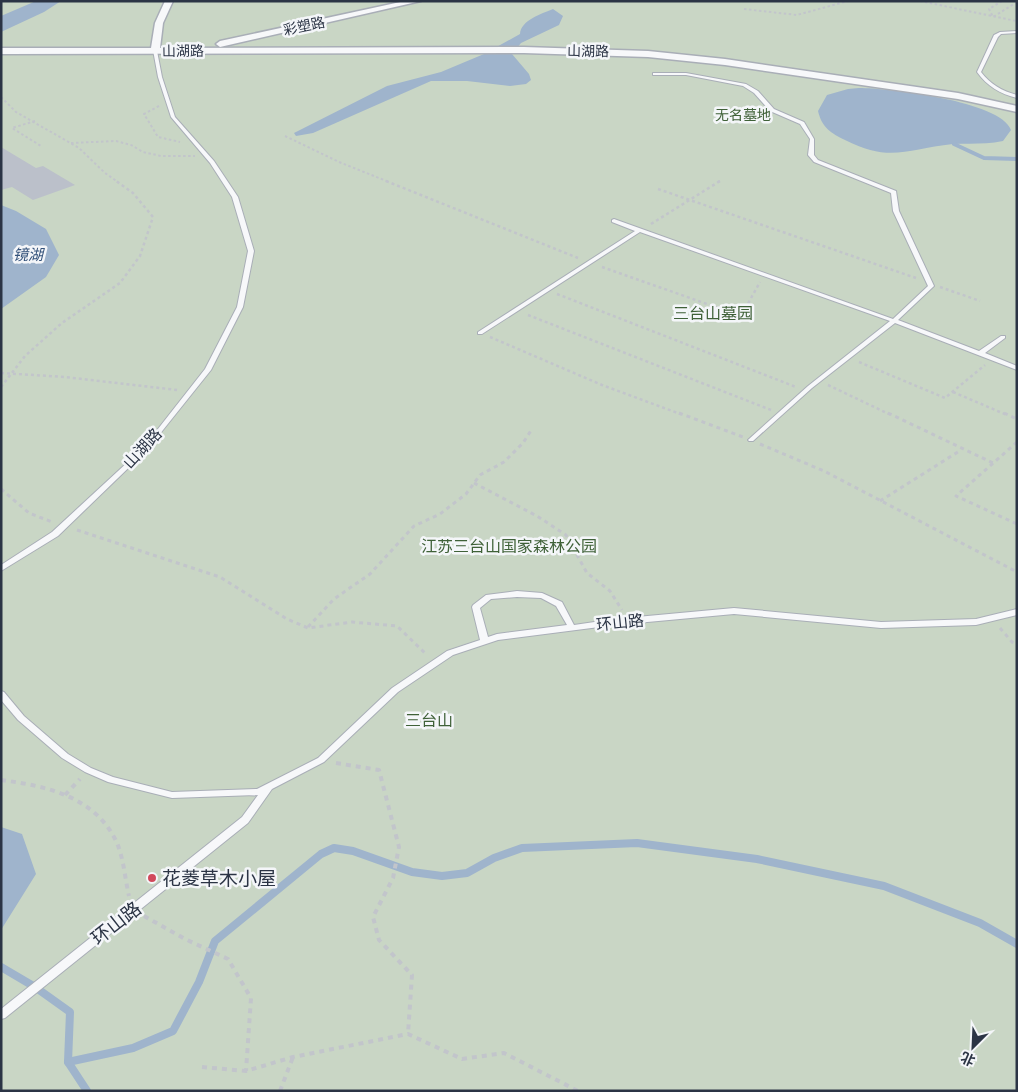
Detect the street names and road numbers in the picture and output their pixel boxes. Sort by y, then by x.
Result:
street label: 彩塑路 [282,14,326,38]
street label: 山湖路 [162,43,204,59]
street label: 山湖路 [567,43,609,59]
street label: 山湖路 [119,424,166,472]
street label: 环山路 [595,611,645,634]
street label: 环山路 [87,897,145,949]

